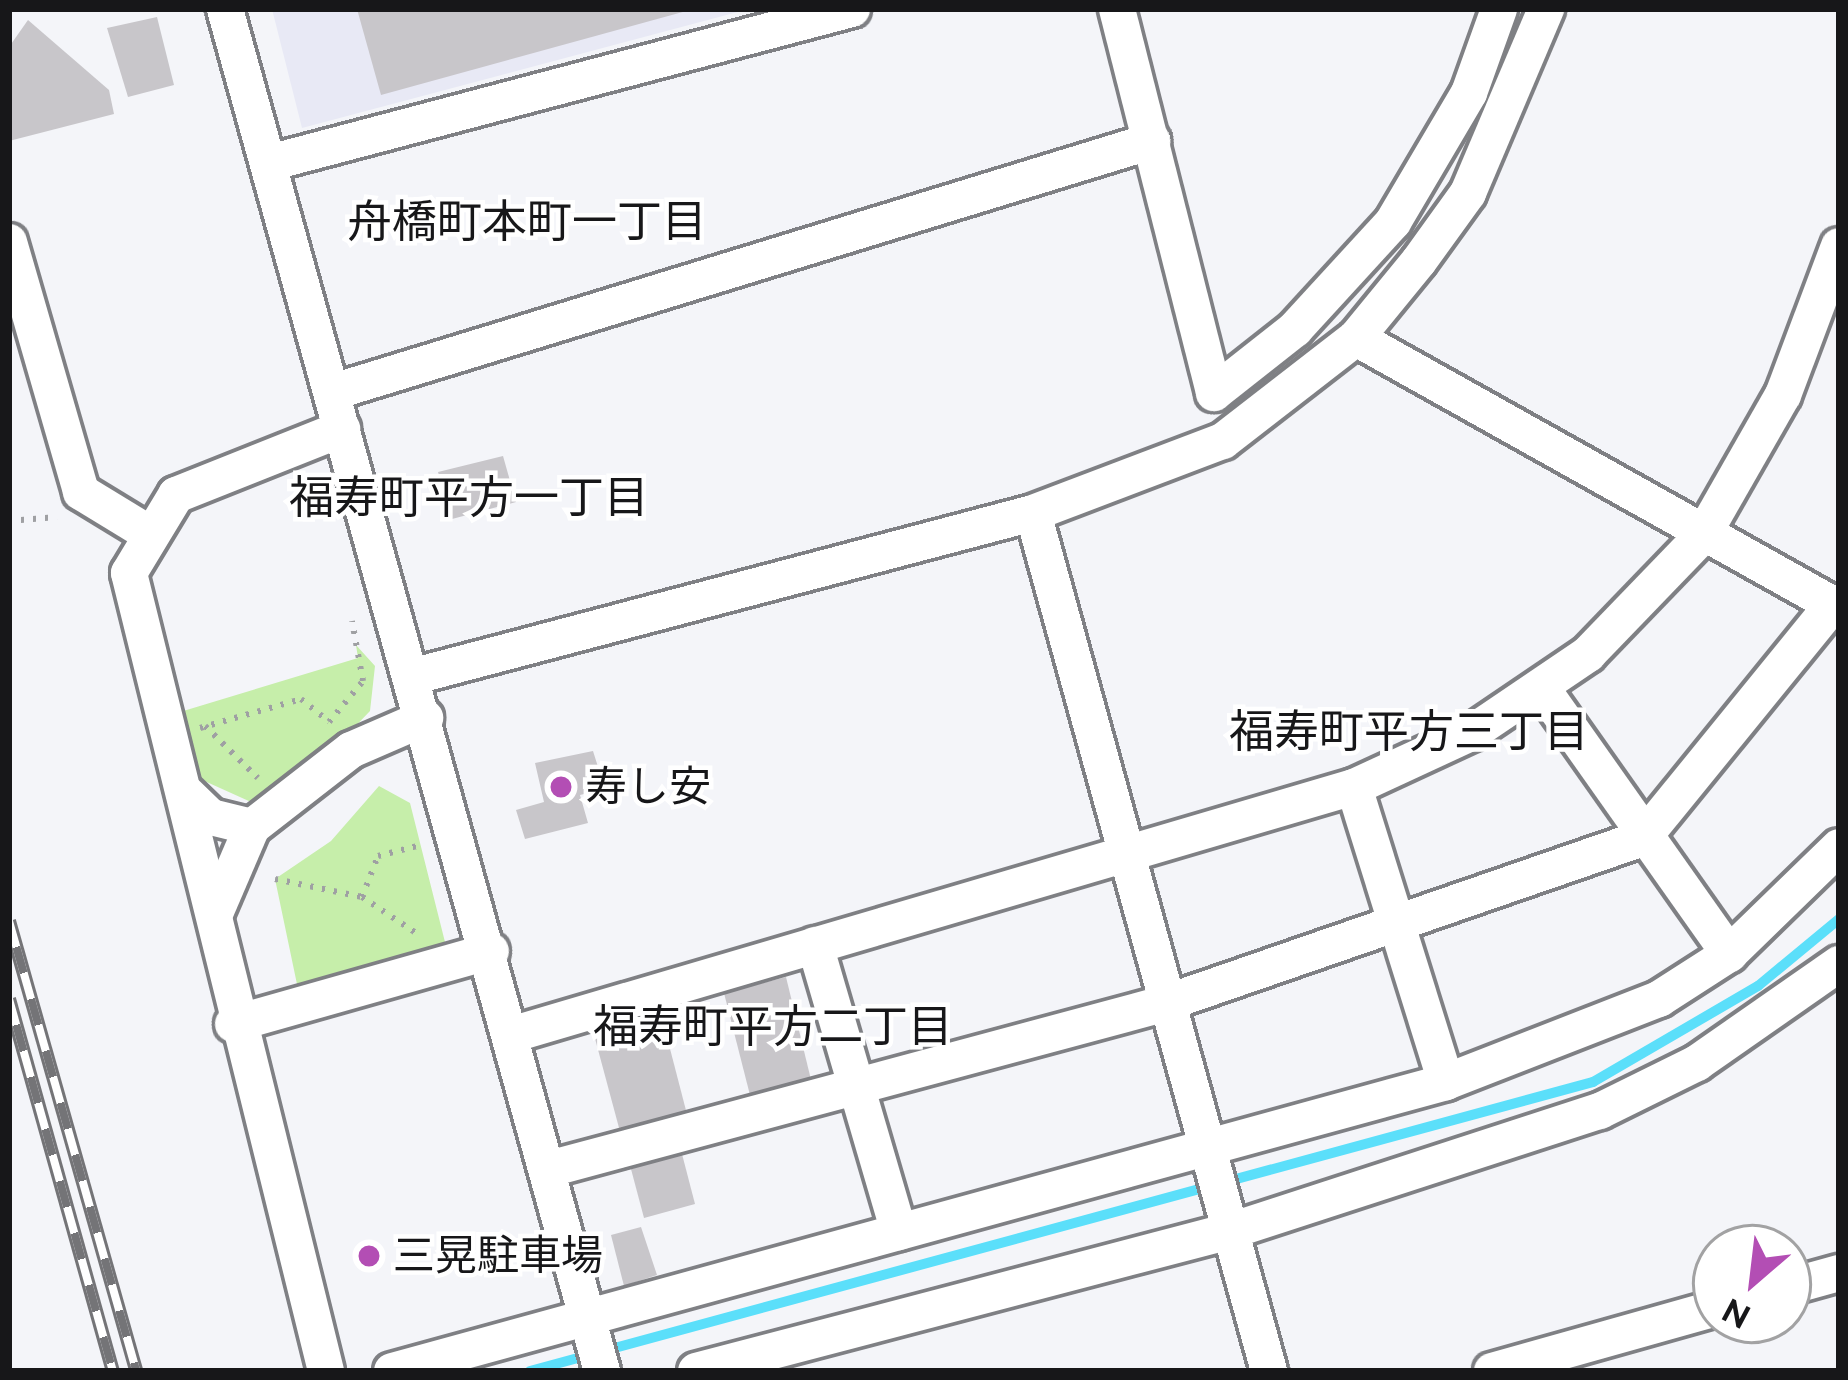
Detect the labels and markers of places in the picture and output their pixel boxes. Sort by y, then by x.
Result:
place label: 寿し安 [585,762,711,812]
marker: 寿し安 [548,774,574,800]
place label: 三晃駐車場 [393,1231,603,1281]
marker: 三晃駐車場 [356,1243,382,1269]

